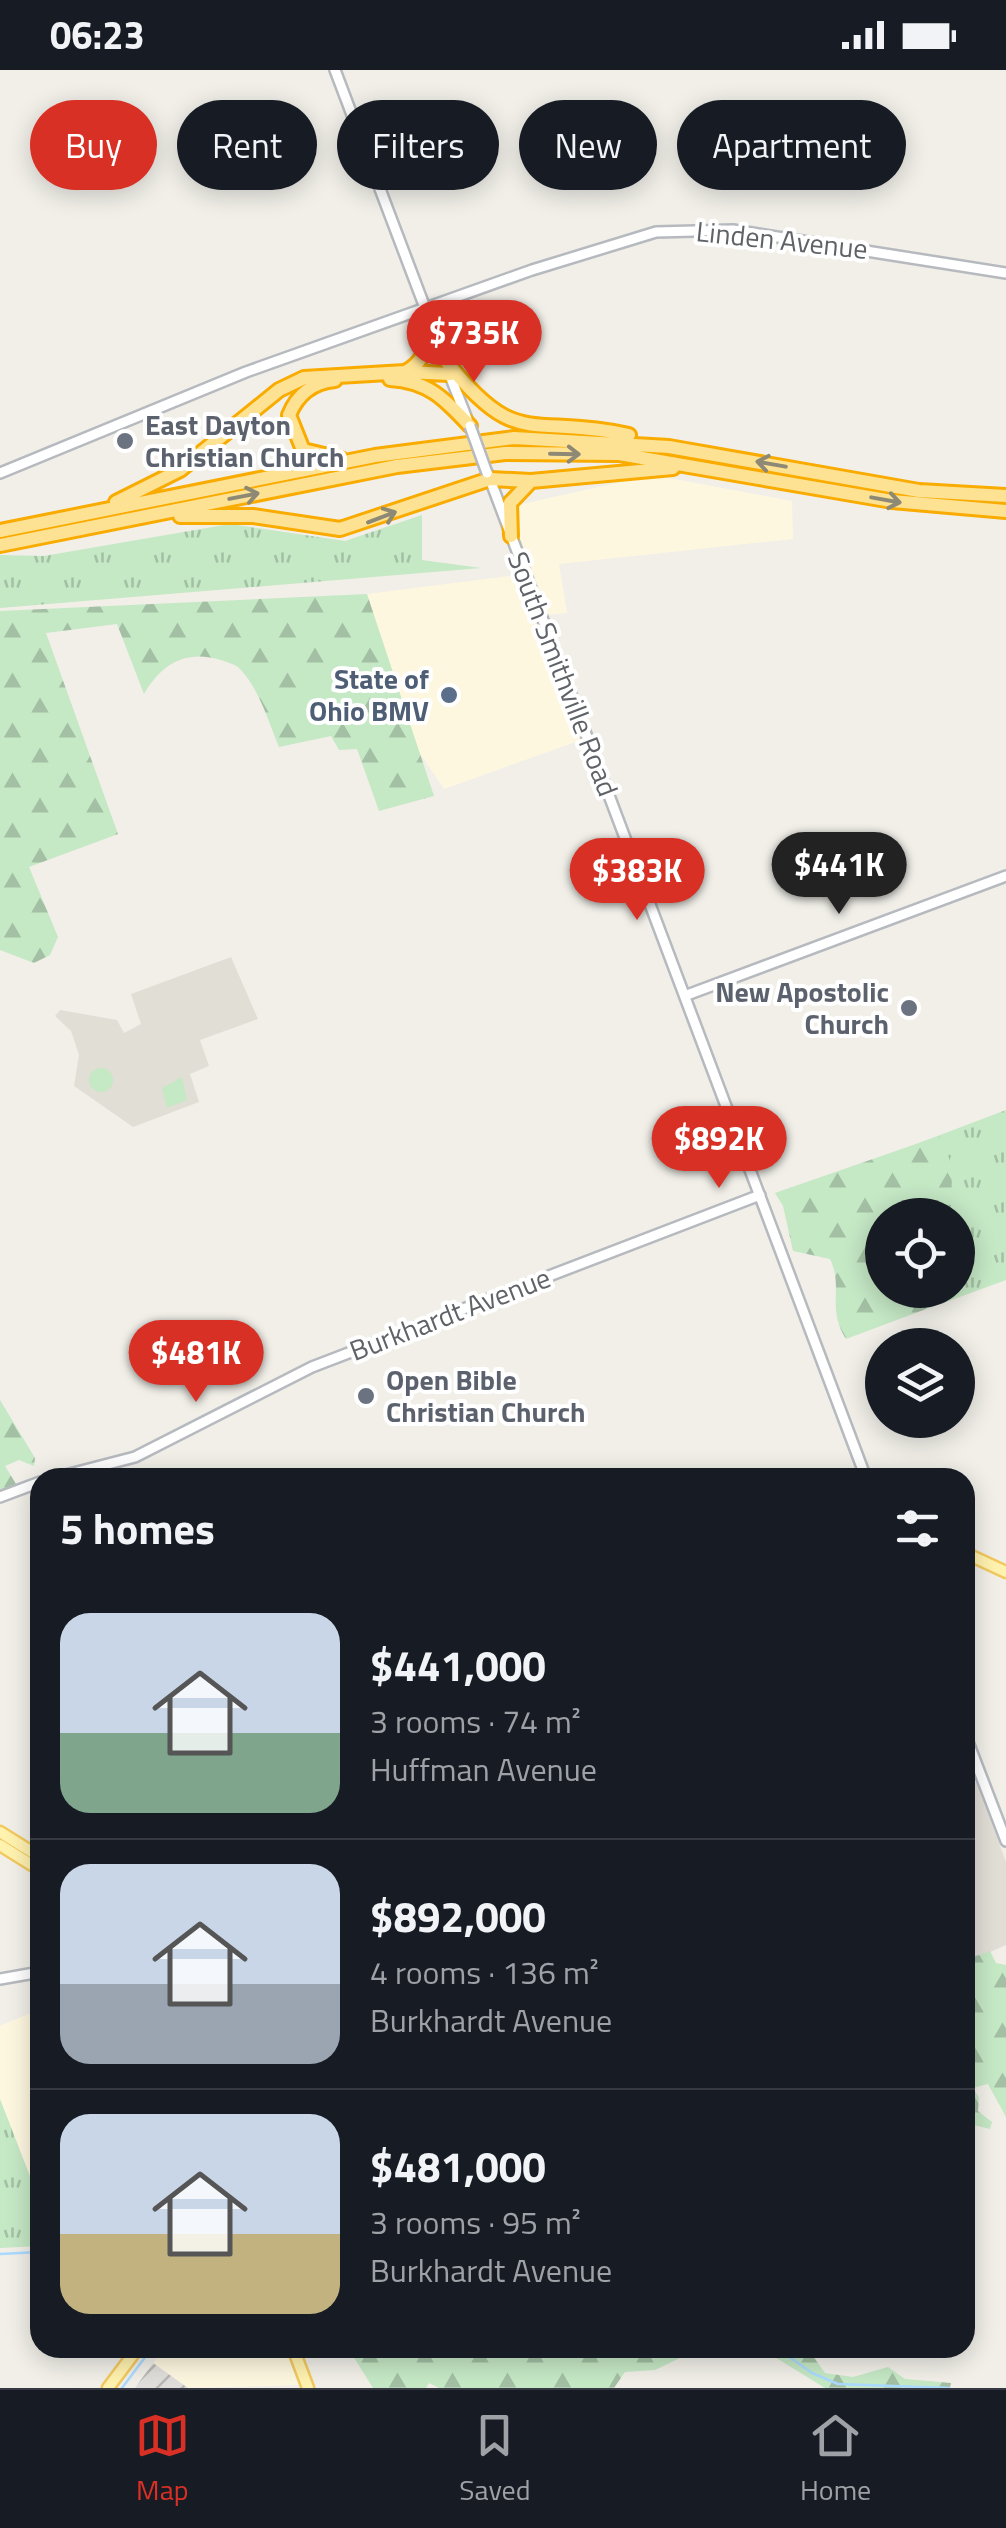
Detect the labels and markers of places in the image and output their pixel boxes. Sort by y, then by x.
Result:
pin: $735K [404,300,544,385]
place label: East Dayton Christian Church [145,403,344,478]
marker: East Dayton Christian Church [114,430,136,452]
place label: State of Ohio BMV [309,657,429,732]
marker: State of Ohio BMV [438,684,460,706]
pin: $441K [769,832,909,917]
pin: $383K [567,838,707,923]
place label: New Apostolic Church [715,970,889,1045]
marker: New Apostolic Church [898,997,920,1019]
pin: $892K [649,1106,789,1191]
pin: $481K [126,1320,266,1405]
place label: Open Bible Christian Church [386,1358,585,1433]
marker: Open Bible Christian Church [355,1385,377,1407]

